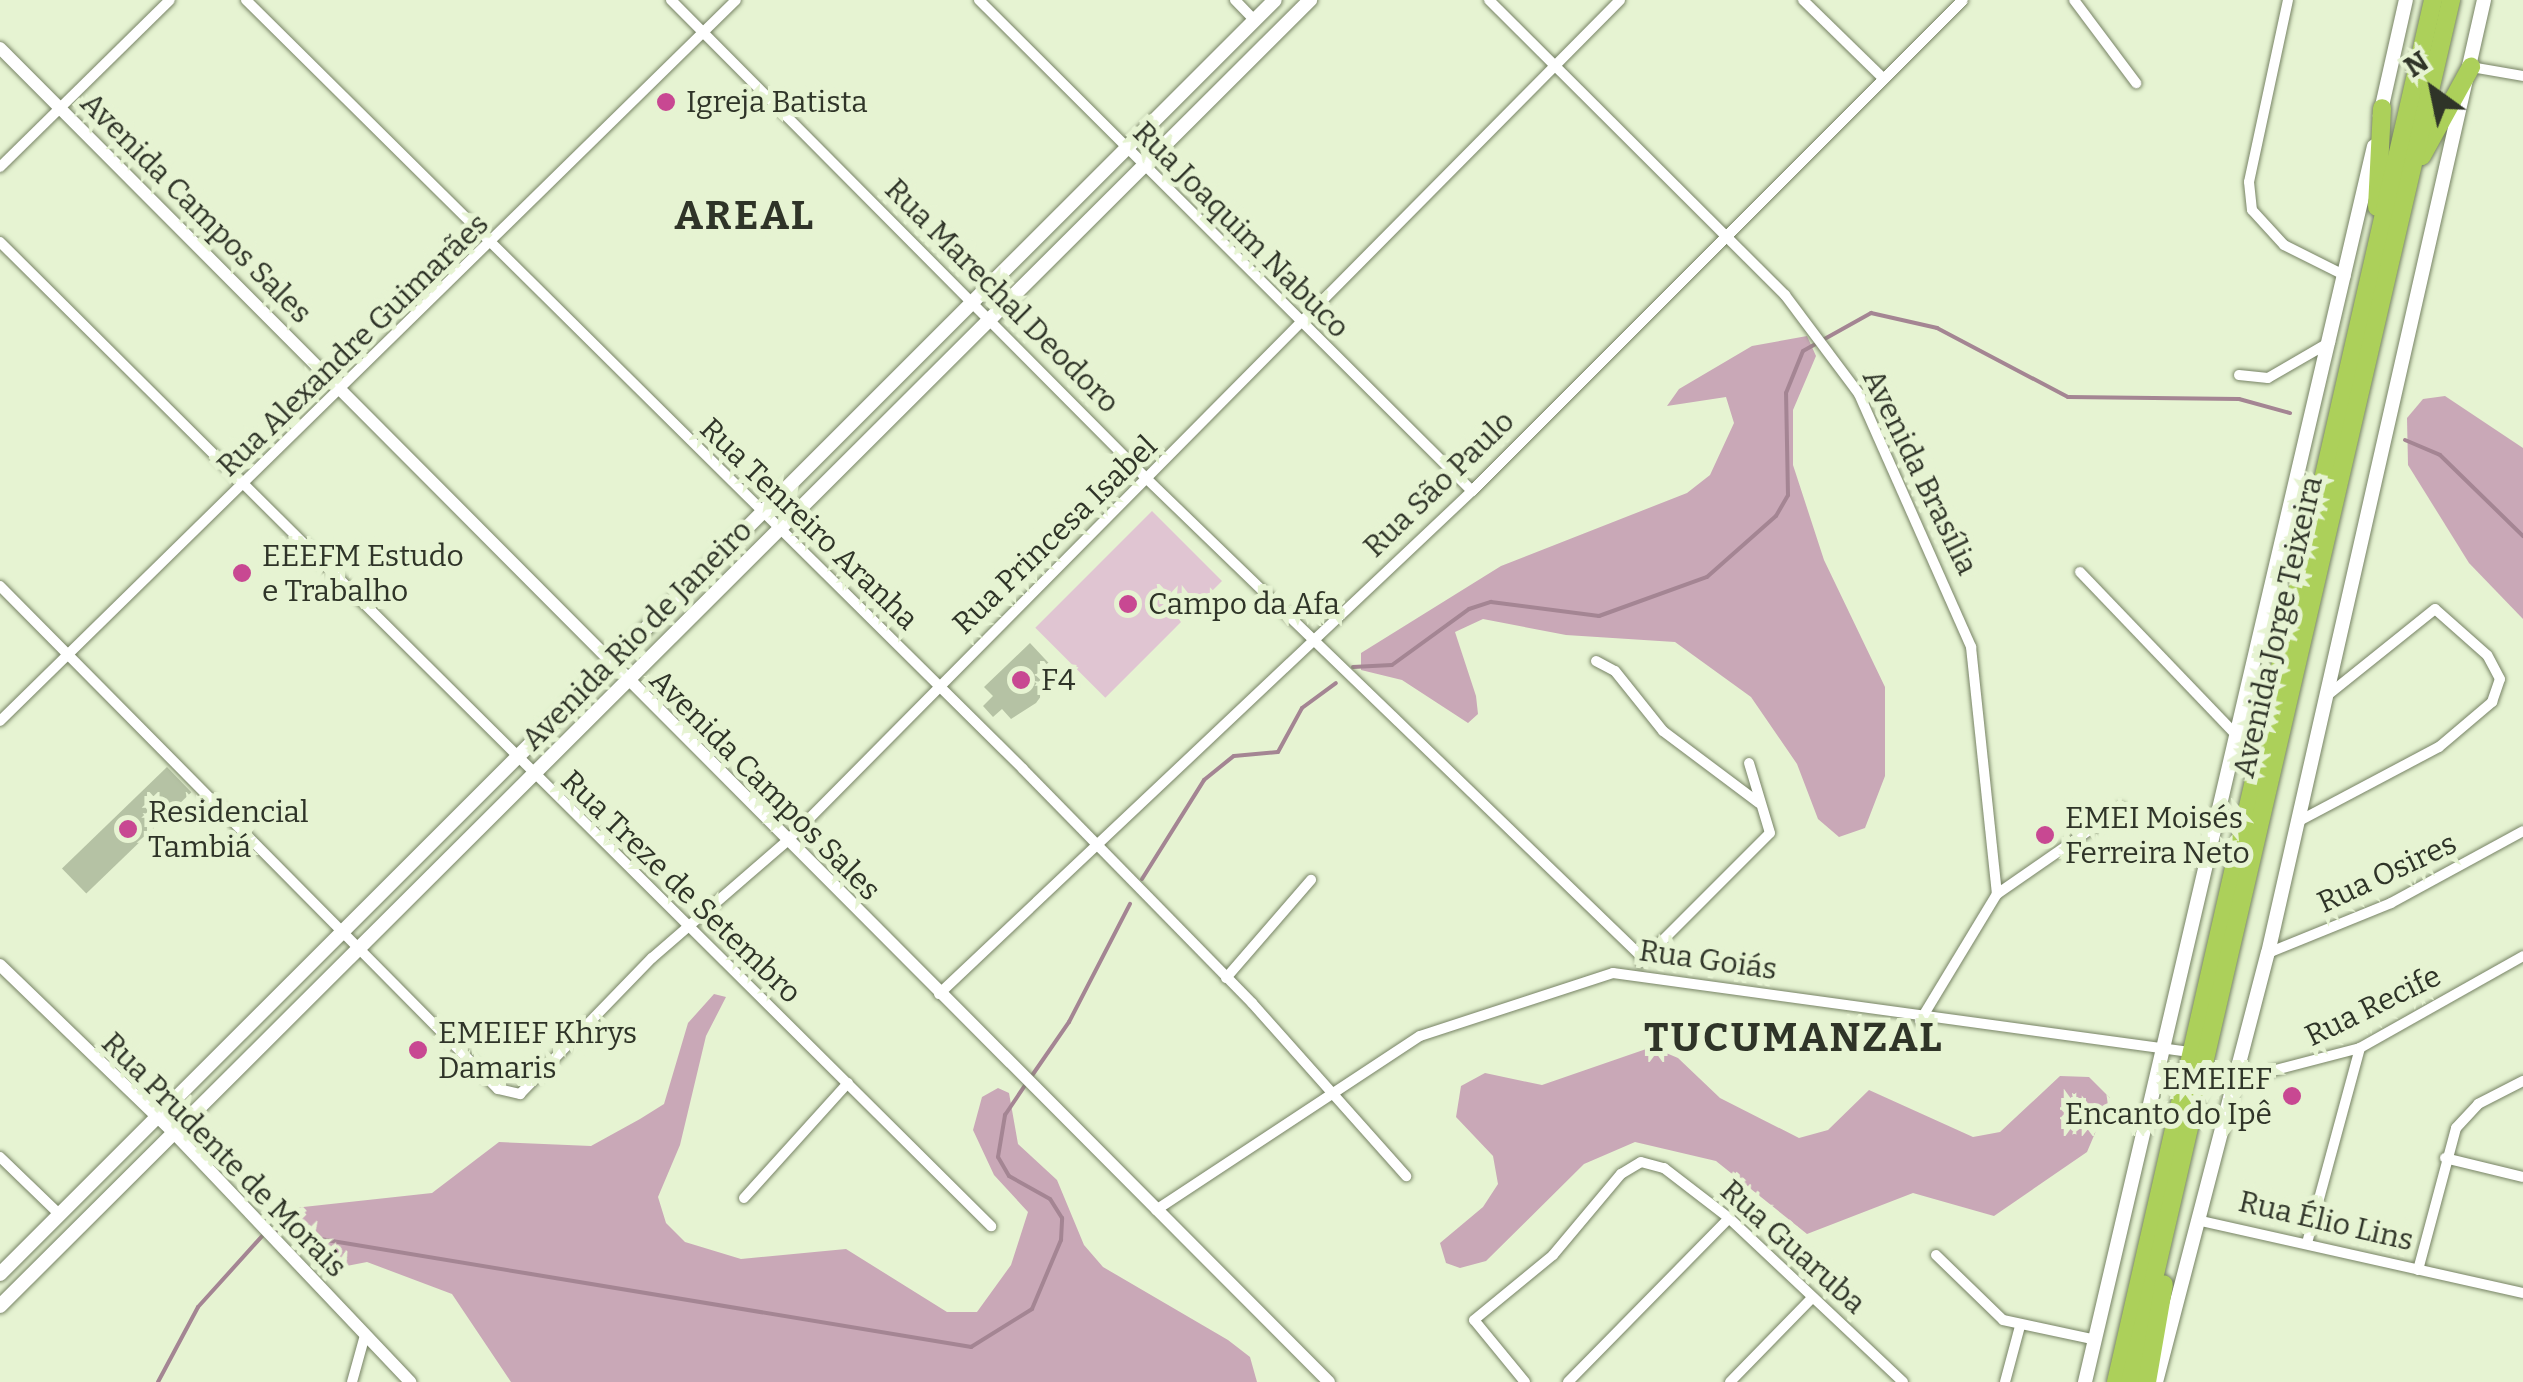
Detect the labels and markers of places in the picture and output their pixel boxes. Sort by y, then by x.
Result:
place label: Igreja Batista [686,84,868,120]
marker: Igreja Batista [655,91,677,113]
place label: EEEFM Estudo e Trabalho [262,538,464,608]
marker: EEEFM Estudo e Trabalho [231,562,253,584]
place label: Campo da Afa [1148,586,1340,622]
marker: Campo da Afa [1117,593,1139,615]
place label: F4 [1041,662,1075,698]
marker: F4 [1010,669,1032,691]
place label: Residencial Tambiá [148,794,309,864]
place label: EMEI Moisés Ferreira Neto [2065,800,2250,870]
marker: Residencial Tambiá [117,818,139,840]
marker: EMEI Moisés Ferreira Neto [2034,824,2056,846]
place label: EMEIEF Khrys Damaris [438,1015,637,1086]
marker: EMEIEF Khrys Damaris [407,1039,429,1061]
place label: EMEIEF Encanto do Ipê [2065,1061,2272,1132]
marker: EMEIEF Encanto do Ipê [2281,1085,2303,1107]

